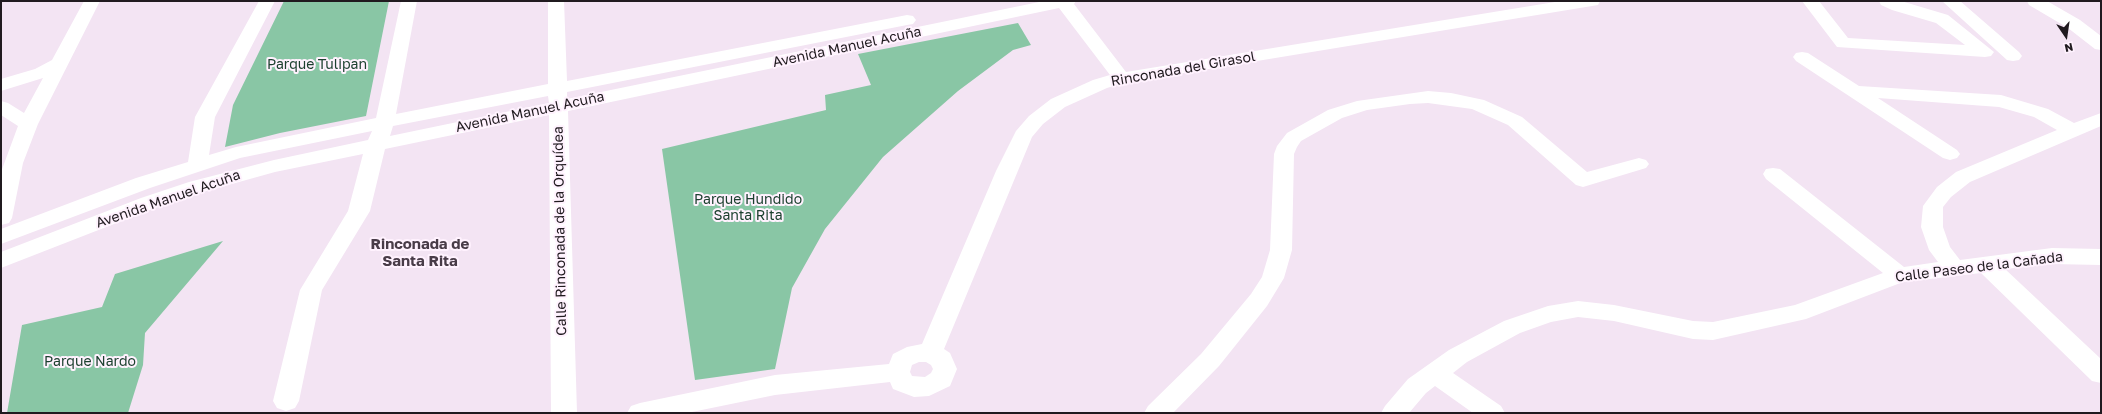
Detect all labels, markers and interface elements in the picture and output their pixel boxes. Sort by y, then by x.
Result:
north arrow [2046,16,2086,56]
street label: Avenida Manuel Acuña [771,23,923,71]
text: N [2063,41,2074,55]
street label: Rinconada del Girasol [1109,48,1257,90]
park label: Parque Tulipan [267,57,367,73]
street label: Avenida Manuel Acuña [454,88,606,136]
street label: Calle Rinconada de la Orquídea [550,126,570,336]
street label: Avenida Manuel Acuña [94,166,242,232]
park label: Parque Hundido Santa Rita [694,192,802,224]
district label: Rinconada de Santa Rita [371,235,469,270]
street label: Calle Paseo de la Cañada [1894,248,2064,286]
park label: Parque Nardo [44,354,136,370]

